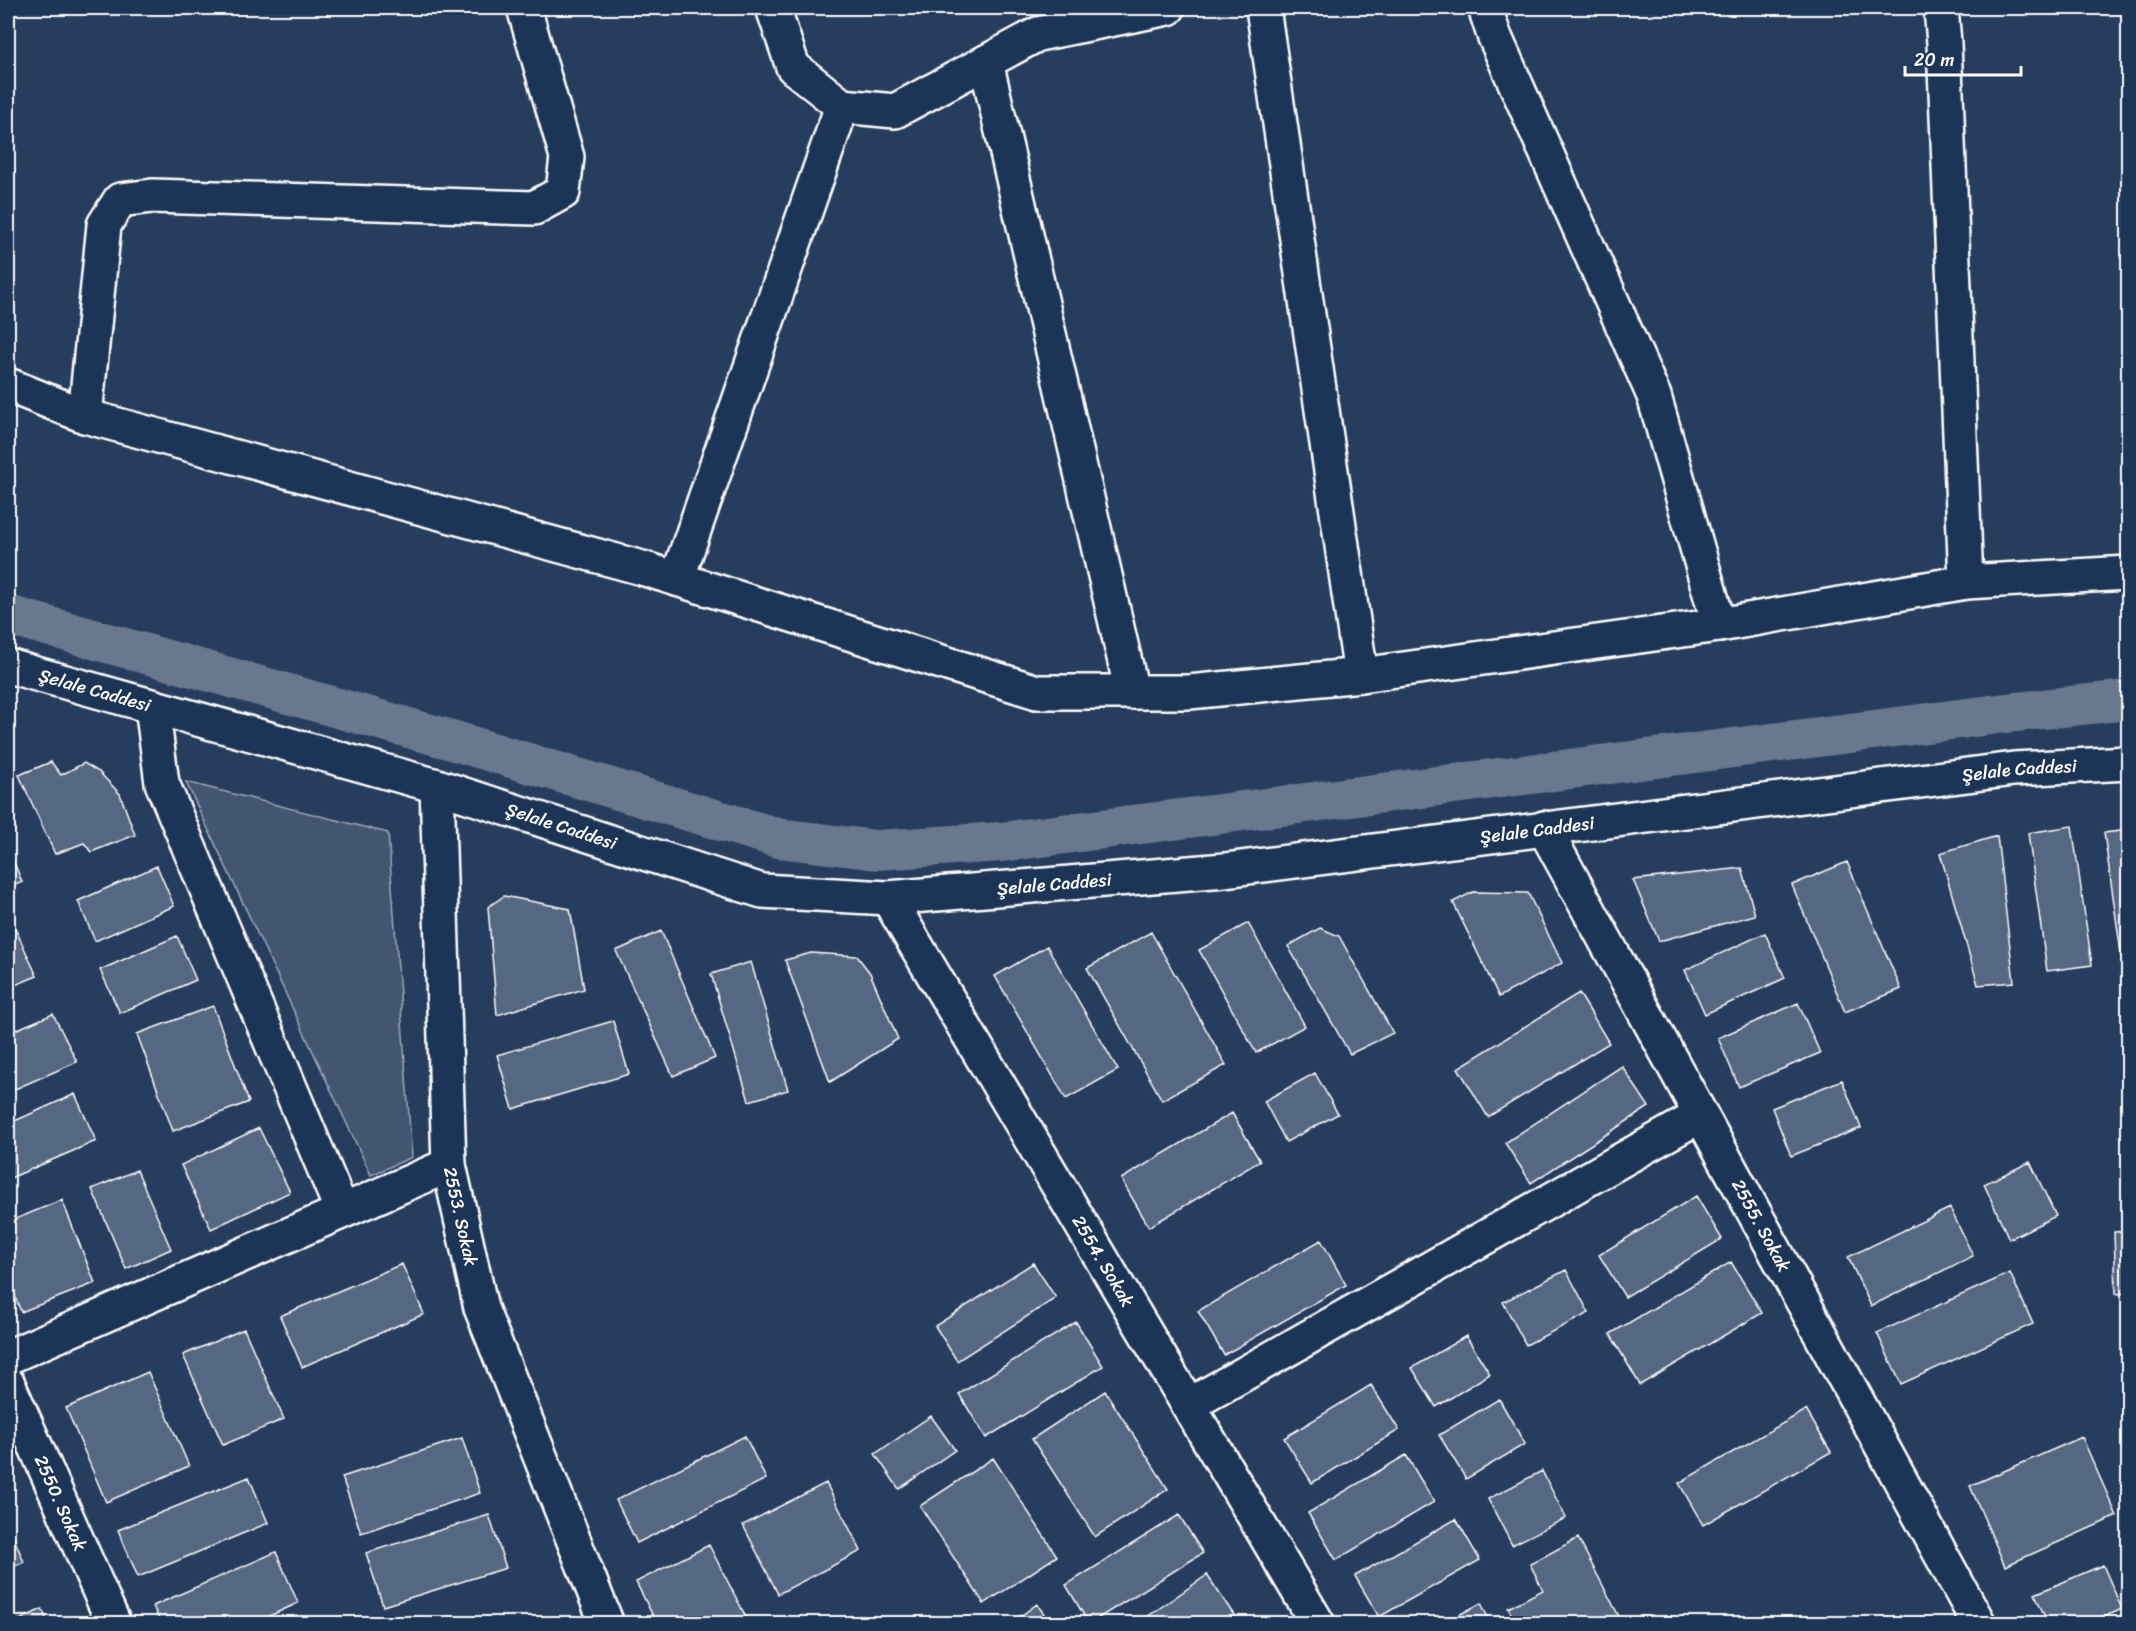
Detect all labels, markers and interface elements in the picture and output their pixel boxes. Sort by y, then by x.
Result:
scale bar [1905,39,2020,77]
text: 20 m [1914,44,1954,76]
street label: Şelale Caddesi [35,659,155,721]
street label: Şelale Caddesi [1960,750,2079,792]
street label: Şelale Caddesi [502,793,622,859]
street label: Şelale Caddesi [1478,807,1597,853]
street label: Şelale Caddesi [996,863,1114,905]
street label: 2553. Sokak [434,1164,487,1270]
street label: 2555. Sokak [1723,1173,1800,1278]
street label: 2554. Sokak [1063,1209,1143,1314]
street label: 2550. Sokak [25,1450,96,1557]

